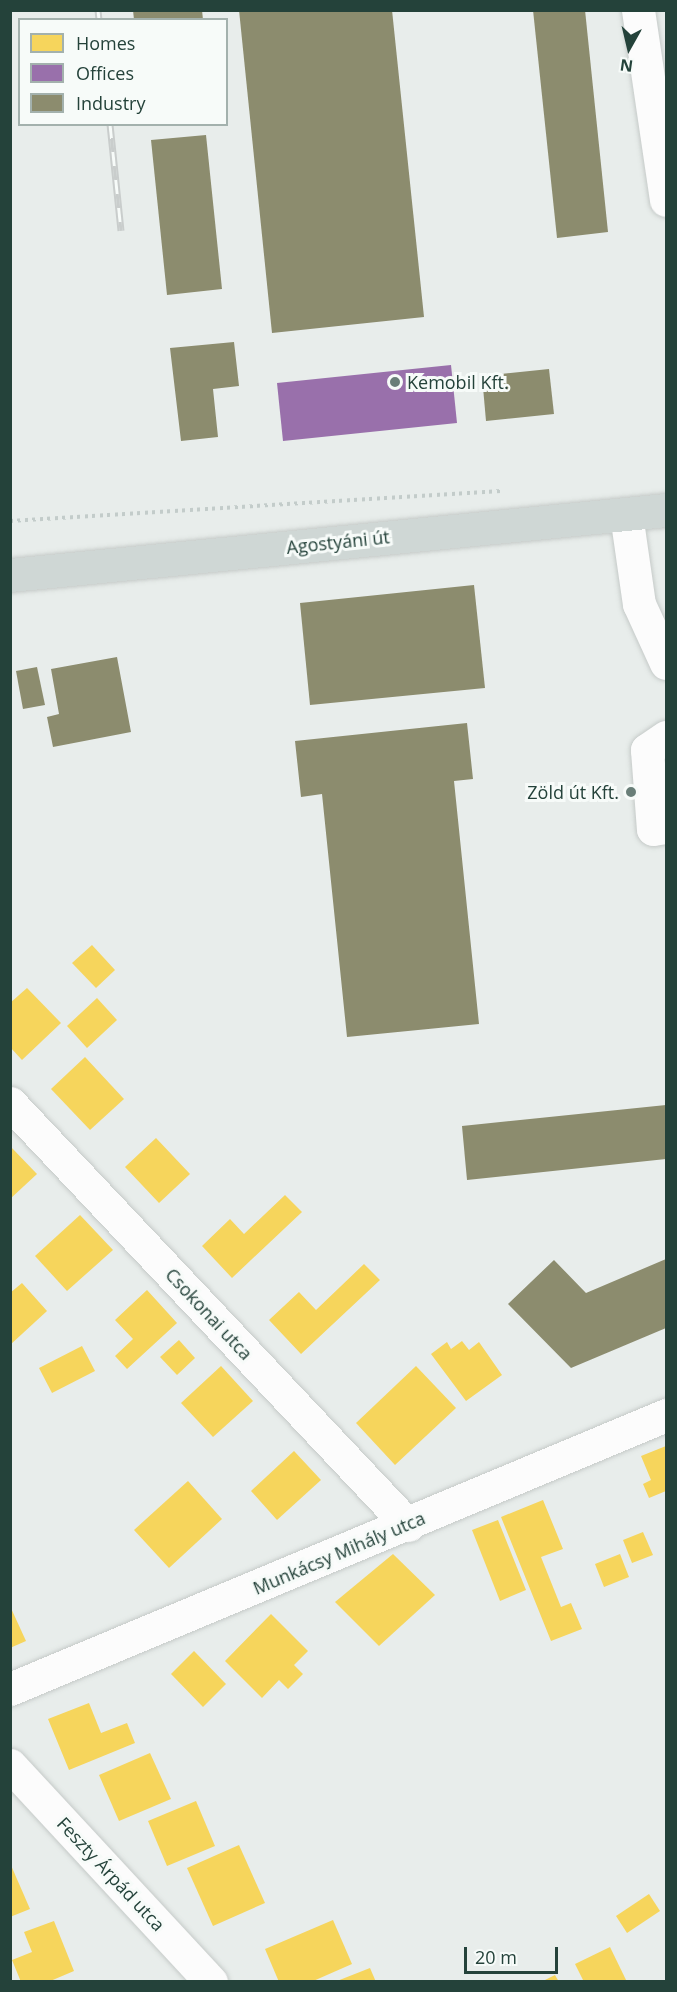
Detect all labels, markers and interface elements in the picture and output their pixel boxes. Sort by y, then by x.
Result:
legend [18,18,228,126]
north arrow [599,18,659,78]
text: Homes [76,31,135,55]
text: N [619,54,634,78]
text: Offices [76,61,134,85]
text: Industry [76,91,146,115]
place label: Kemobil Kft. [407,371,509,393]
marker: Kemobil Kft. [388,375,402,389]
street label: Agostyáni út [285,526,391,558]
place label: Zöld út Kft. [527,781,619,803]
marker: Zöld út Kft. [624,785,638,799]
street label: Csokonai utca [161,1264,257,1364]
street label: Munkácsy Mihály utca [250,1507,428,1599]
street label: Feszty Árpád utca [53,1812,169,1936]
scale bar [467,1935,562,1973]
text: 20 m [475,1945,517,1969]

